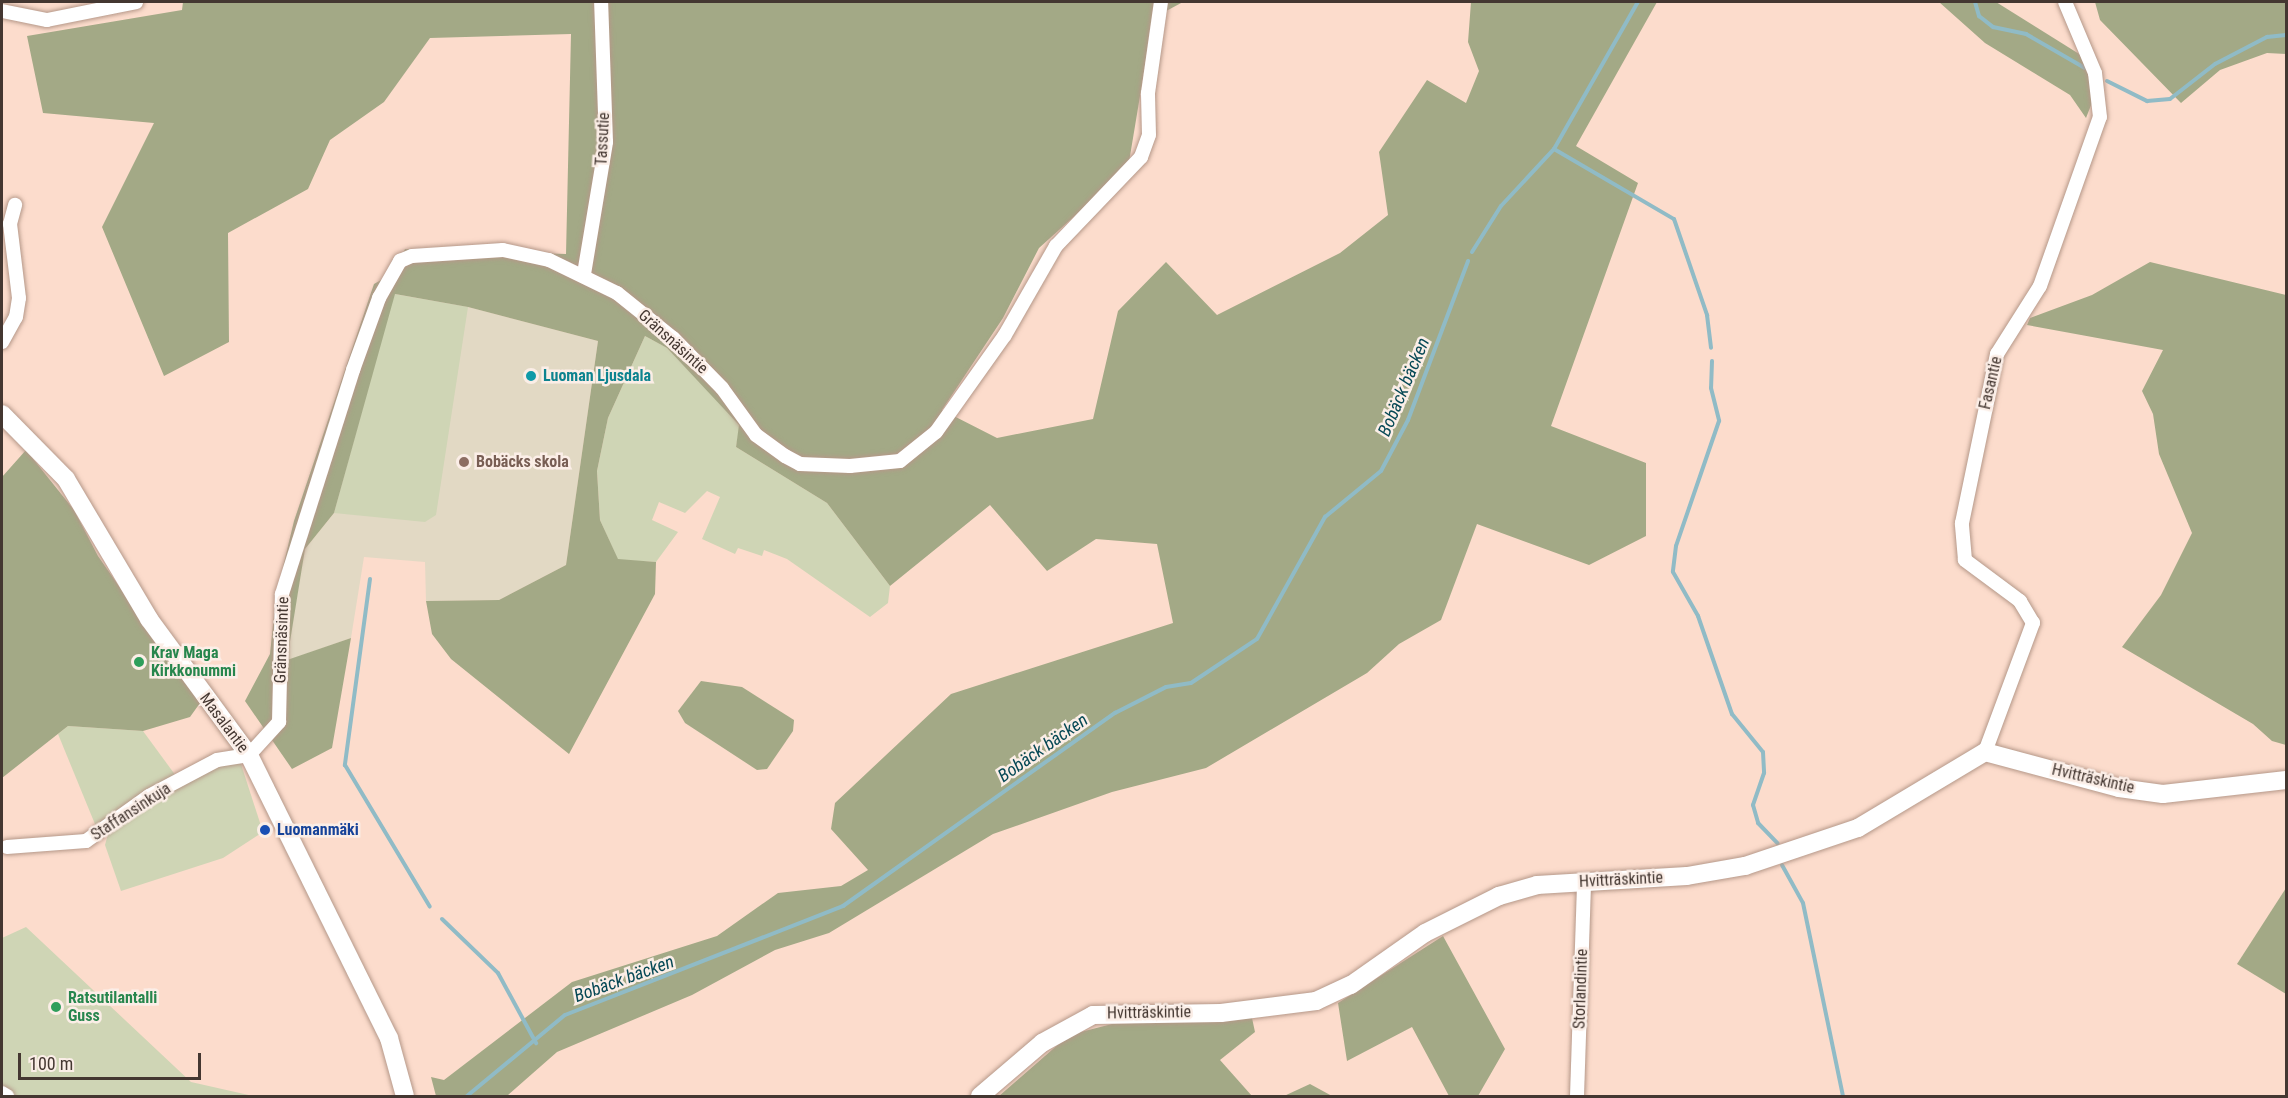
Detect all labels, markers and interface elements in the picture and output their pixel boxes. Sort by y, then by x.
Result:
street label: Tassutie [592,112,614,166]
street label: Gränsnäsintie [634,306,712,378]
water label: Bobäck bäcken [1374,335,1434,439]
street label: Fasantie [1976,355,2006,411]
place label: Luoman Ljusdala [543,366,651,386]
marker: Luoman Ljusdala [524,369,538,383]
place label: Bobäcks skola [476,452,569,472]
marker: Bobäcks skola [457,455,471,469]
street label: Gränsnäsintie [271,596,293,684]
place label: Krav Maga Kirkkonummi [151,643,236,681]
marker: Krav Maga Kirkkonummi [132,655,146,669]
street label: Masalantie [195,689,253,757]
water label: Bobäck bäcken [994,709,1092,787]
street label: Hvitträskintie [2050,760,2136,798]
street label: Staffansinkuja [88,779,174,845]
place label: Luomanmäki [277,820,359,840]
marker: Luomanmäki [258,823,272,837]
street label: Hvitträskintie [1579,868,1663,892]
street label: Storlandintie [1570,949,1592,1029]
water label: Bobäck bäcken [571,951,677,1007]
place label: Ratsutilantalli Guss [68,988,157,1026]
marker: Ratsutilantalli Guss [49,1000,63,1014]
street label: Hvitträskintie [1107,1003,1191,1023]
scale bar [21,1041,204,1079]
text: 100 m [29,1053,73,1074]

